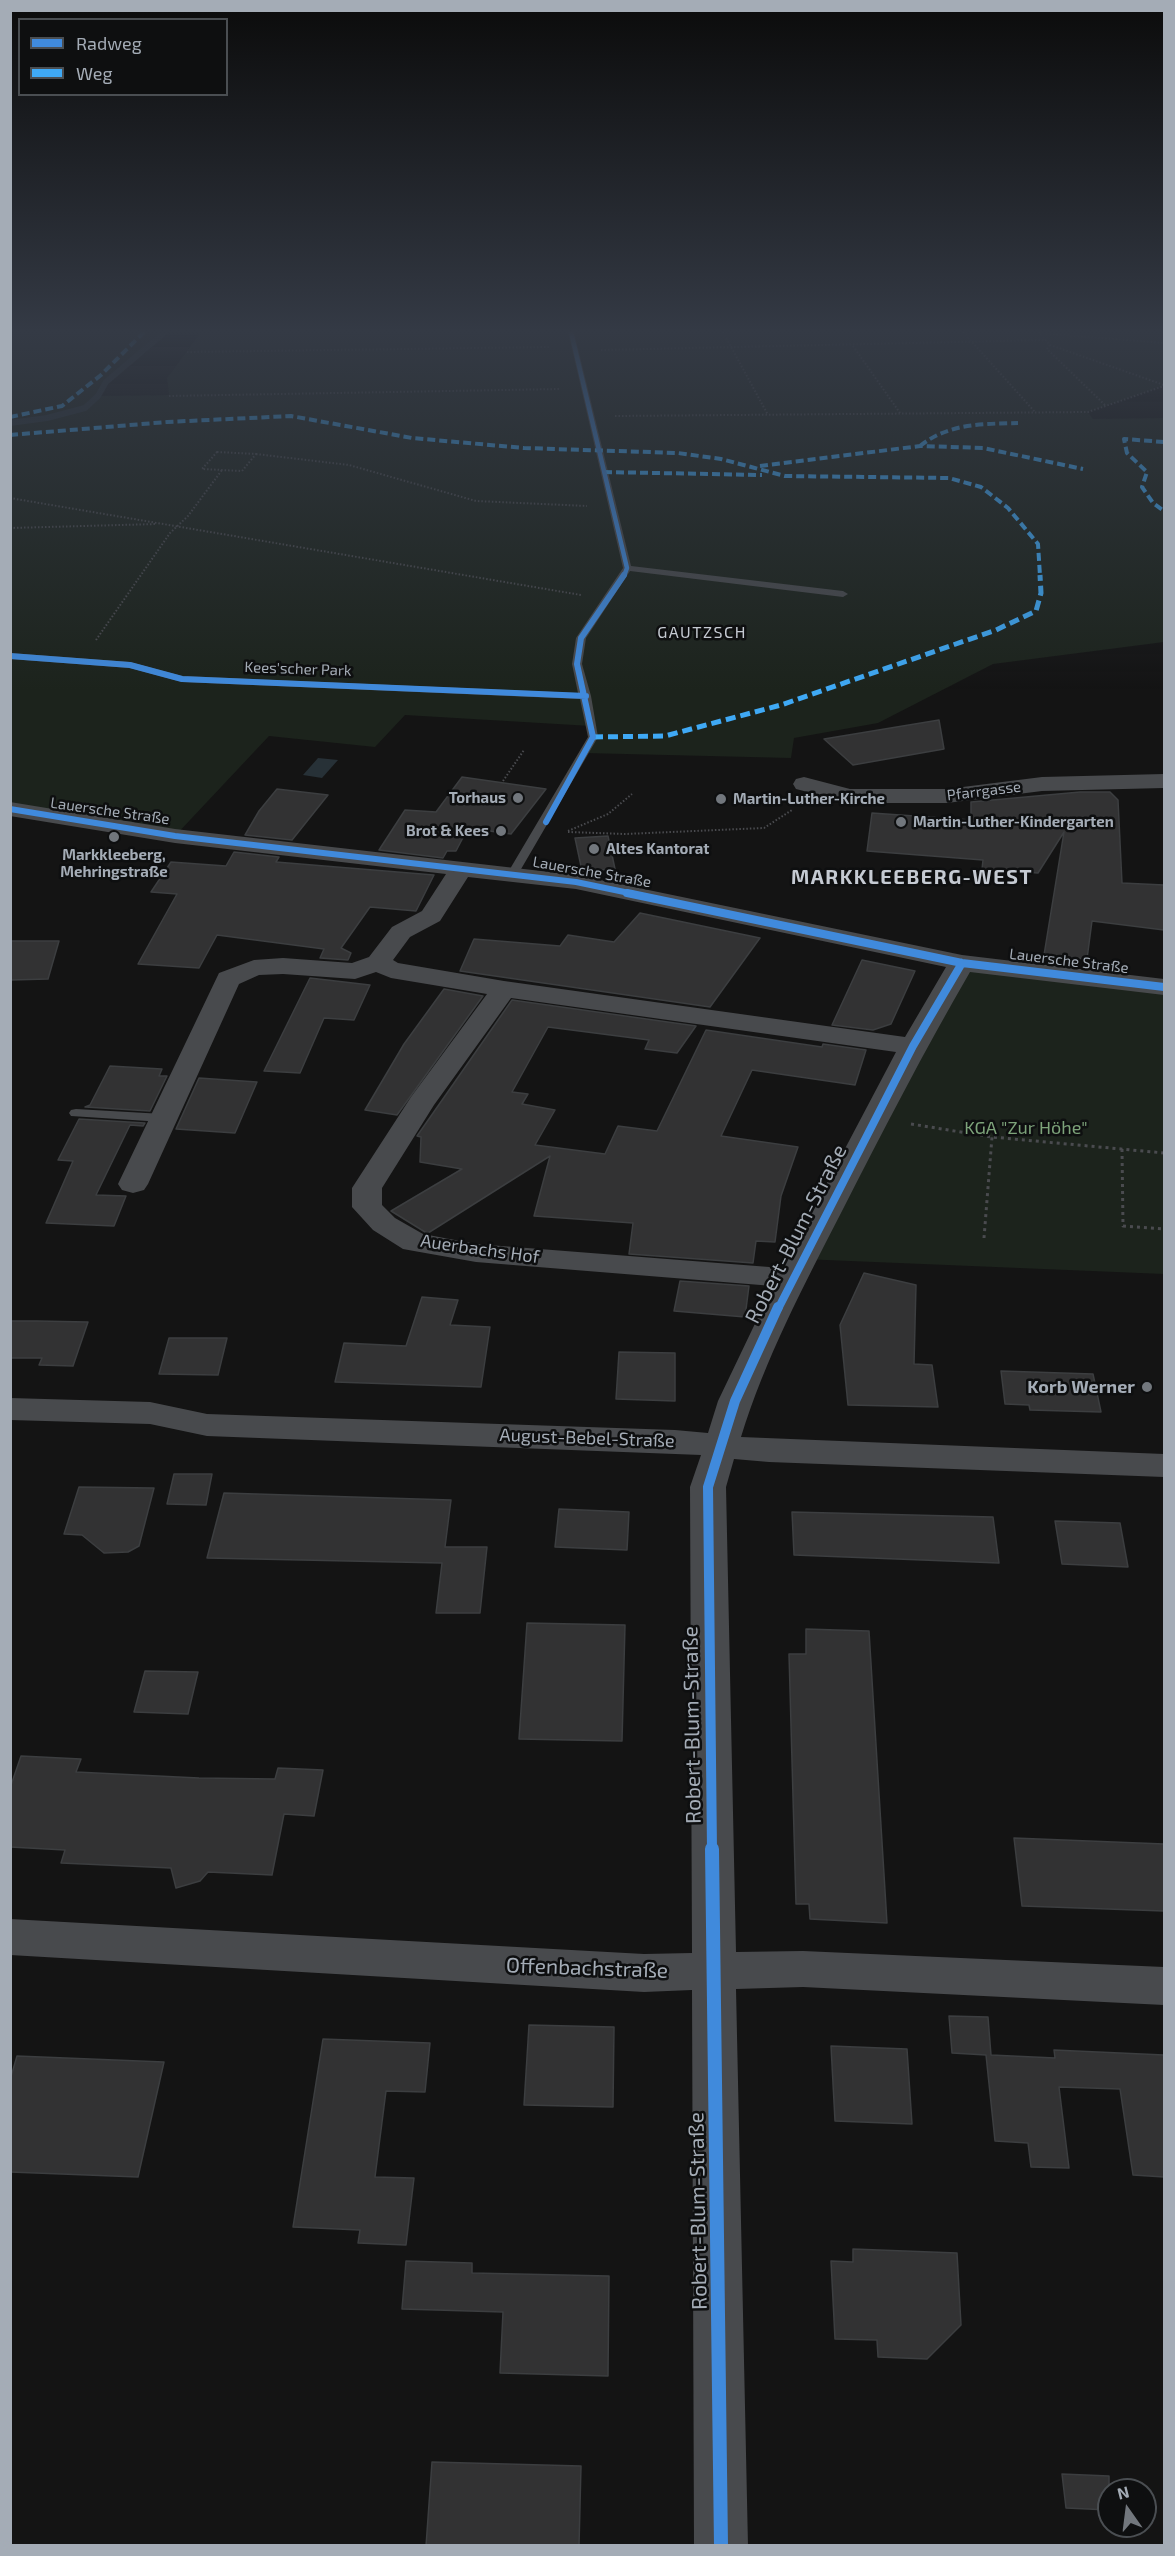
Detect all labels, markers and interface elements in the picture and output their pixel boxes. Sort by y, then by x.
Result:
legend [18,18,228,96]
text: Radweg [76,32,142,54]
text: Weg [76,62,112,84]
district label: GAUTZSCH [657,623,747,643]
street label: Kees'scher Park [244,658,352,680]
street label: Pfarrgasse [946,778,1022,804]
place label: Torhaus [449,789,506,807]
place label: Martin-Luther-Kirche [733,790,885,808]
marker: Torhaus [511,791,525,805]
marker: Martin-Luther-Kirche [714,792,728,806]
street label: Lauersche Straße [49,794,171,828]
place label: Martin-Luther-Kindergarten [913,813,1114,831]
marker: Martin-Luther-Kindergarten [894,815,908,829]
place label: Brot & Kees [406,822,489,840]
marker: Brot & Kees [494,824,508,838]
marker: Markkleeberg, Mehringstraße [107,830,121,844]
place label: Altes Kantorat [606,840,709,858]
marker: Altes Kantorat [587,842,601,856]
place label: Markkleeberg, Mehringstraße [60,846,168,881]
street label: Lauersche Straße [531,853,653,891]
district label: MARKKLEEBERG-WEST [791,865,1033,889]
street label: Lauersche Straße [1008,945,1130,977]
park label: KGA "Zur Höhe" [964,1117,1088,1139]
street label: Robert-Blum-Straße [740,1140,852,1328]
street label: Auerbachs Hof [419,1230,541,1268]
place label: Korb Werner [1027,1376,1135,1398]
marker: Korb Werner [1140,1380,1154,1394]
street label: August-Bebel-Straße [499,1424,675,1452]
street label: Robert-Blum-Straße [678,1626,706,1824]
street label: Offenbachstraße [505,1953,669,1983]
street label: Robert-Blum-Straße [684,2112,712,2310]
north arrow [1097,2478,1157,2538]
text: N [1115,2481,1131,2503]

